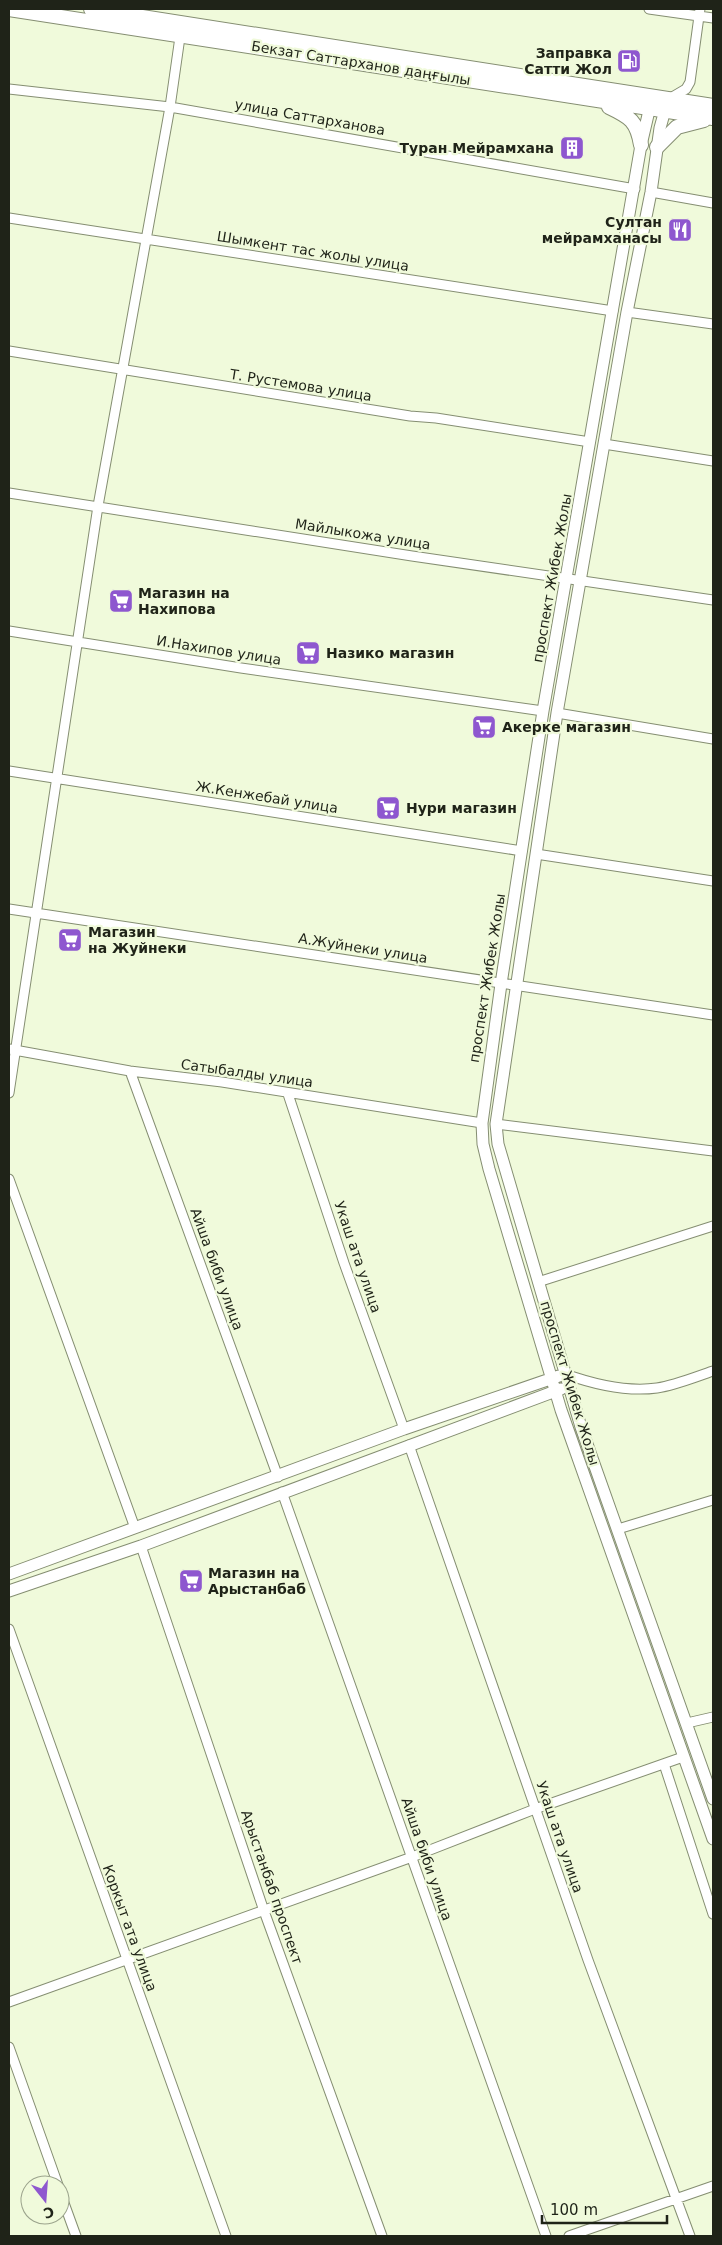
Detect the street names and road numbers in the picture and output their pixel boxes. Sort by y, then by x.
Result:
street label: Бекзат Саттарханов даңғылы [250,38,472,88]
street label: улица Саттарханова [234,96,386,138]
street label: Шымкент тас жолы улица [216,228,410,274]
street label: Т. Рустемова улица [228,366,373,404]
street label: проспект Жибек Жолы [529,492,575,664]
street label: Майлыкожа улица [294,515,432,553]
street label: И.Нахипов улица [155,632,283,668]
street label: Ж.Кенжебай улица [195,778,339,816]
street label: проспект Жибек Жолы [466,892,508,1064]
street label: А.Жуйнеки улица [297,930,429,966]
street label: Сатыбалды улица [180,1056,314,1090]
street label: Укаш ата улица [331,1199,385,1315]
street label: Айша биби улица [187,1206,247,1332]
street label: проспект Жибек Жолы [537,1299,603,1467]
street label: Укаш ата улица [533,1779,587,1895]
street label: Айша биби улица [398,1795,456,1923]
street label: Арыстанбаб проспект [238,1808,306,1966]
street label: Коркыт ата улица [100,1862,160,1994]

